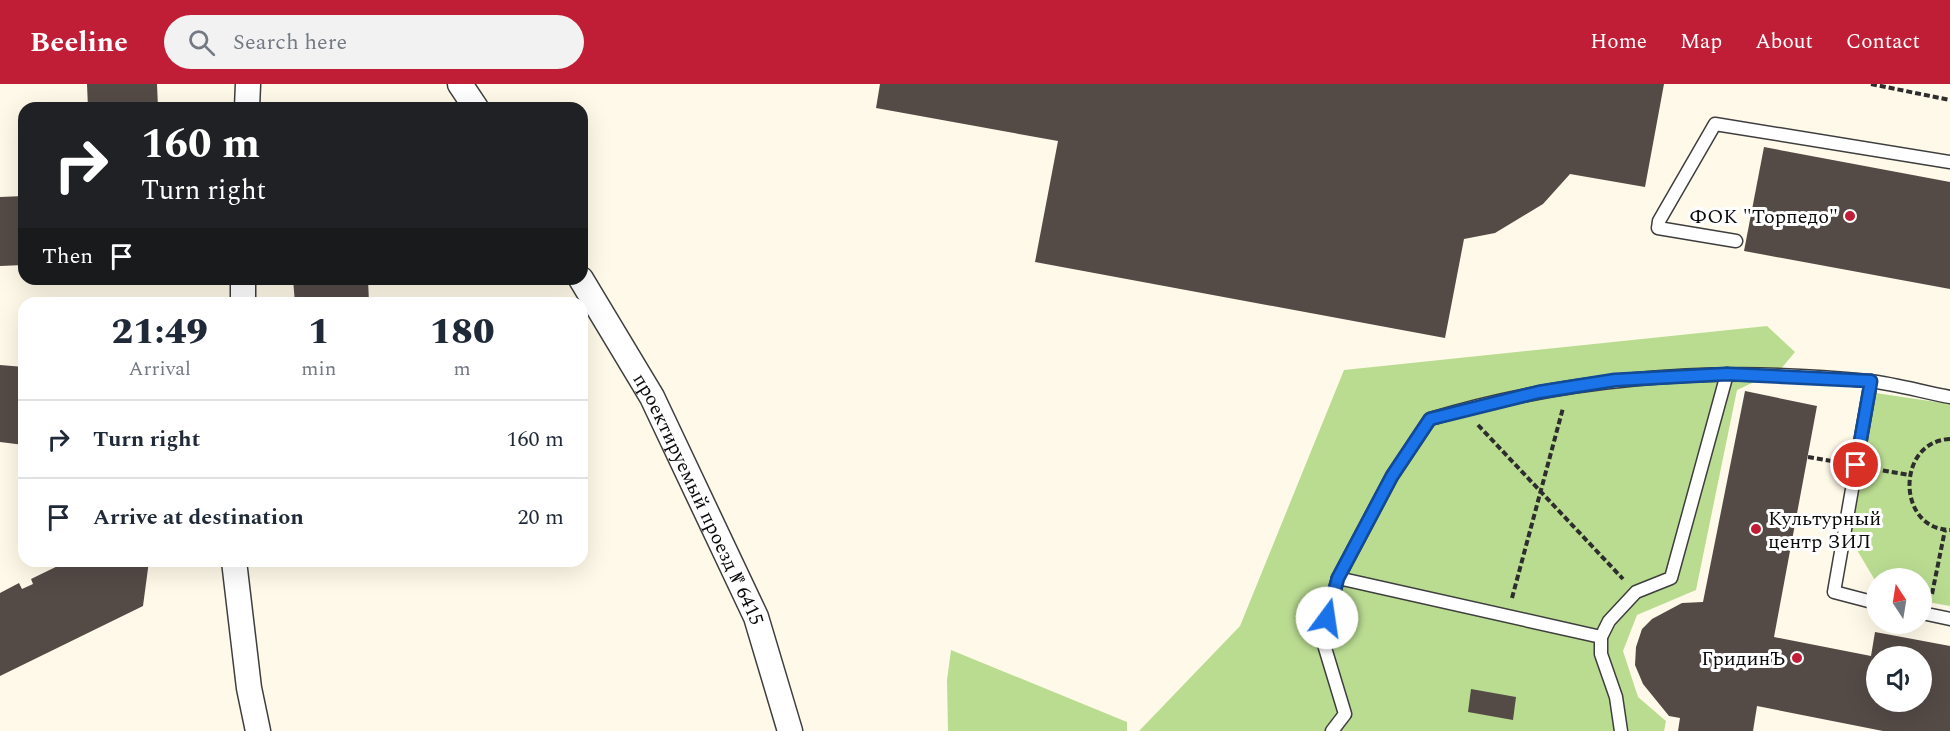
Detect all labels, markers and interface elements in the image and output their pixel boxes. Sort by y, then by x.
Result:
search box [164,15,584,69]
text: Beeline [30,21,128,64]
icon: search [185,26,218,59]
text: Search here [233,26,347,59]
text: Home [1590,26,1647,58]
text: Map [1680,26,1722,58]
text: About [1755,26,1813,58]
text: Contact [1846,26,1920,58]
text: 160 m [141,113,260,176]
icon: right [42,126,120,204]
text: Turn right [141,170,266,212]
place label: ФОК "Торпедо" [1690,202,1838,232]
marker: ФОК "Торпедо" [1843,209,1857,223]
text: Then [42,240,93,273]
icon: arrive [105,240,138,273]
text: 21:49 [111,305,208,360]
text: 1 [308,305,330,360]
text: 180 [430,305,495,360]
text: Arrival [129,354,191,384]
text: min [301,354,336,384]
text: m [454,354,471,384]
street label: проектируемый проезд № 6415 [625,367,771,629]
icon: right [42,423,75,456]
text: Turn right [93,423,200,456]
text: 160 m [507,423,564,456]
pin [1830,439,1881,490]
icon: arrive [1839,448,1872,481]
icon: arrive [42,501,75,534]
text: Arrive at destination [93,501,304,534]
text: 20 m [518,501,564,534]
place label: Культурный центр ЗИЛ [1768,504,1881,557]
marker: Культурный центр ЗИЛ [1749,522,1763,536]
north arrow [1866,568,1932,634]
map controls [1866,568,1932,712]
position arrow [1295,586,1359,650]
place label: ГридинЪ [1701,644,1785,674]
button: sound [1866,646,1932,712]
marker: ГридинЪ [1790,651,1804,665]

